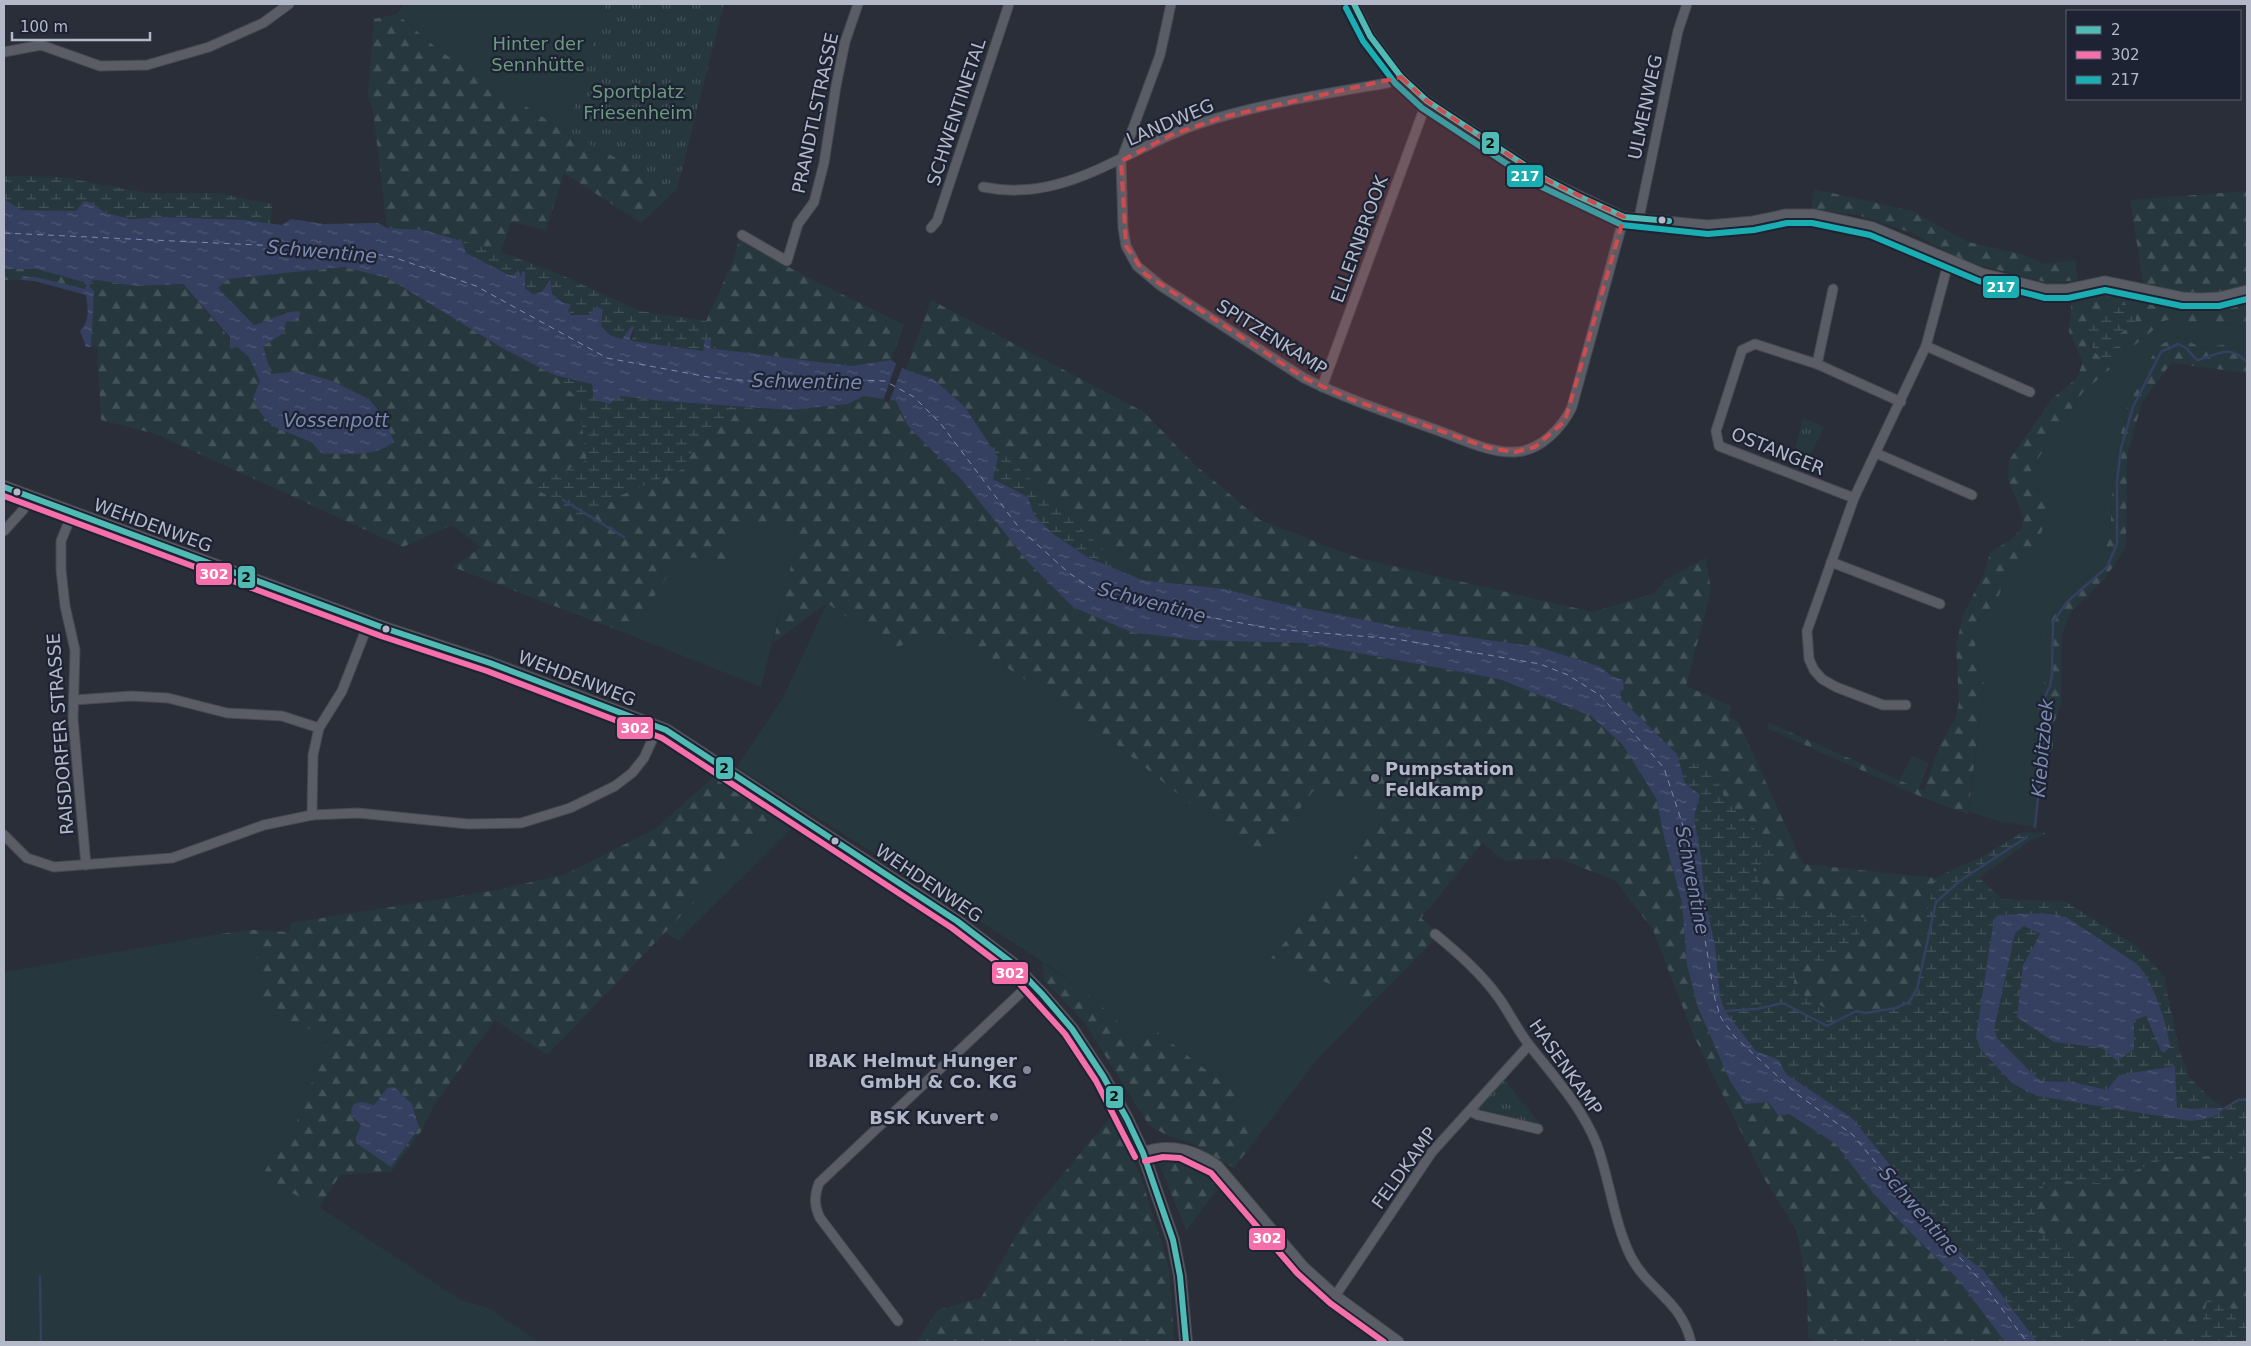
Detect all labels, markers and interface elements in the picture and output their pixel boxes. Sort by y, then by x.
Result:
scale bar [12,10,150,42]
legend [2066,10,2241,100]
text: 100 m [20,18,68,36]
text: 2 [2111,21,2121,39]
street label: PRANDTLSTRASSE [788,31,842,195]
park label: Hinter der Sennhütte [491,33,585,75]
street label: SCHWENTINETAL [922,36,990,188]
text: 302 [2111,46,2140,64]
street label: ULMENWEG [1624,53,1666,161]
text: 217 [2111,71,2140,89]
park label: Sportplatz Friesenheim [583,81,693,123]
street label: LANDWEG [1123,94,1217,150]
line badge: 2 [1481,131,1500,155]
text: 2 [1485,135,1495,151]
line badge: 217 [1506,164,1544,188]
text: 217 [1510,168,1540,184]
street label: ELLERNBROOK [1326,171,1392,305]
unlabelled marker [1657,215,1667,225]
water label: Schwentine [266,235,378,267]
line badge: 217 [1982,275,2020,299]
text: 217 [1986,279,2016,295]
street label: SPITZENKAMP [1213,295,1331,379]
water label: Schwentine [752,369,862,393]
water label: Vossenpott [283,409,390,431]
street label: OSTANGER [1728,423,1828,479]
unlabelled marker [12,487,22,497]
street label: WEHDENWEG [91,494,215,556]
line badge: 302 [195,562,233,586]
line badge: 2 [237,565,256,589]
text: 302 [199,566,229,582]
text: 2 [241,569,251,585]
water label: Schwentine [1096,577,1208,627]
unlabelled marker [381,624,391,634]
street label: RAISDORFER STRASSE [42,632,78,836]
street label: WEHDENWEG [515,646,639,710]
water label: Kiebitzbek [2027,697,2057,798]
line badge: 302 [616,716,654,740]
text: 302 [620,720,650,736]
line badge: 2 [715,756,734,780]
place label: Pumpstation Feldkamp [1385,758,1514,800]
text: 2 [719,760,729,776]
marker: Pumpstation Feldkamp [1369,772,1381,784]
water label: Schwentine [1672,824,1714,936]
unlabelled marker [830,836,840,846]
street label: WEHDENWEG [872,839,986,927]
line badge: 302 [991,961,1029,985]
text: 302 [995,965,1025,981]
street label: HASENKAMP [1525,1015,1607,1119]
place label: IBAK Helmut Hunger GmbH & Co. KG [808,1050,1017,1092]
marker: IBAK Helmut Hunger GmbH & Co. KG [1021,1064,1033,1076]
line badge: 2 [1105,1085,1124,1109]
text: 2 [1109,1088,1119,1104]
place label: BSK Kuvert [869,1107,984,1128]
marker: BSK Kuvert [988,1111,1000,1123]
street label: FELDKAMP [1367,1123,1441,1213]
water label: Schwentine [1876,1162,1964,1260]
line badge: 302 [1248,1227,1286,1251]
text: 302 [1252,1230,1282,1246]

